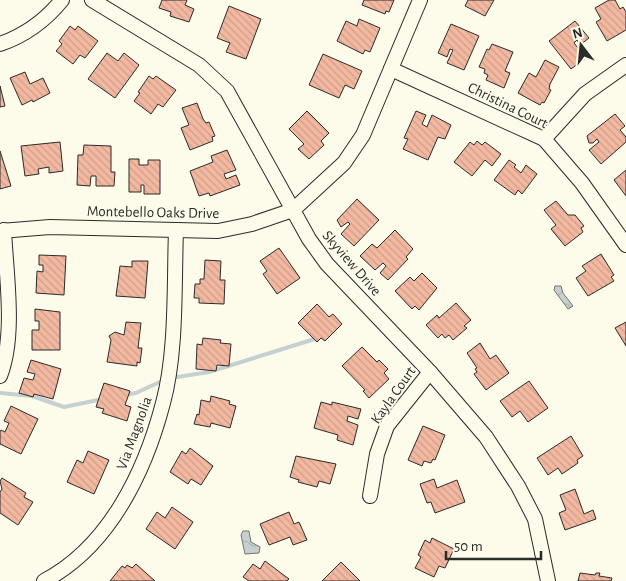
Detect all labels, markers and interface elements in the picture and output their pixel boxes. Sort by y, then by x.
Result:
north arrow [556,20,606,70]
text: N [571,25,584,42]
street label: Christina Court [465,80,550,131]
street label: Montebello Oaks Drive [87,204,219,221]
street label: Skyview Drive [319,228,384,299]
street label: Kayla Court [368,364,419,427]
street label: Via Magnolia [114,394,155,472]
scale bar [446,528,541,560]
text: 50 m [454,539,483,554]

